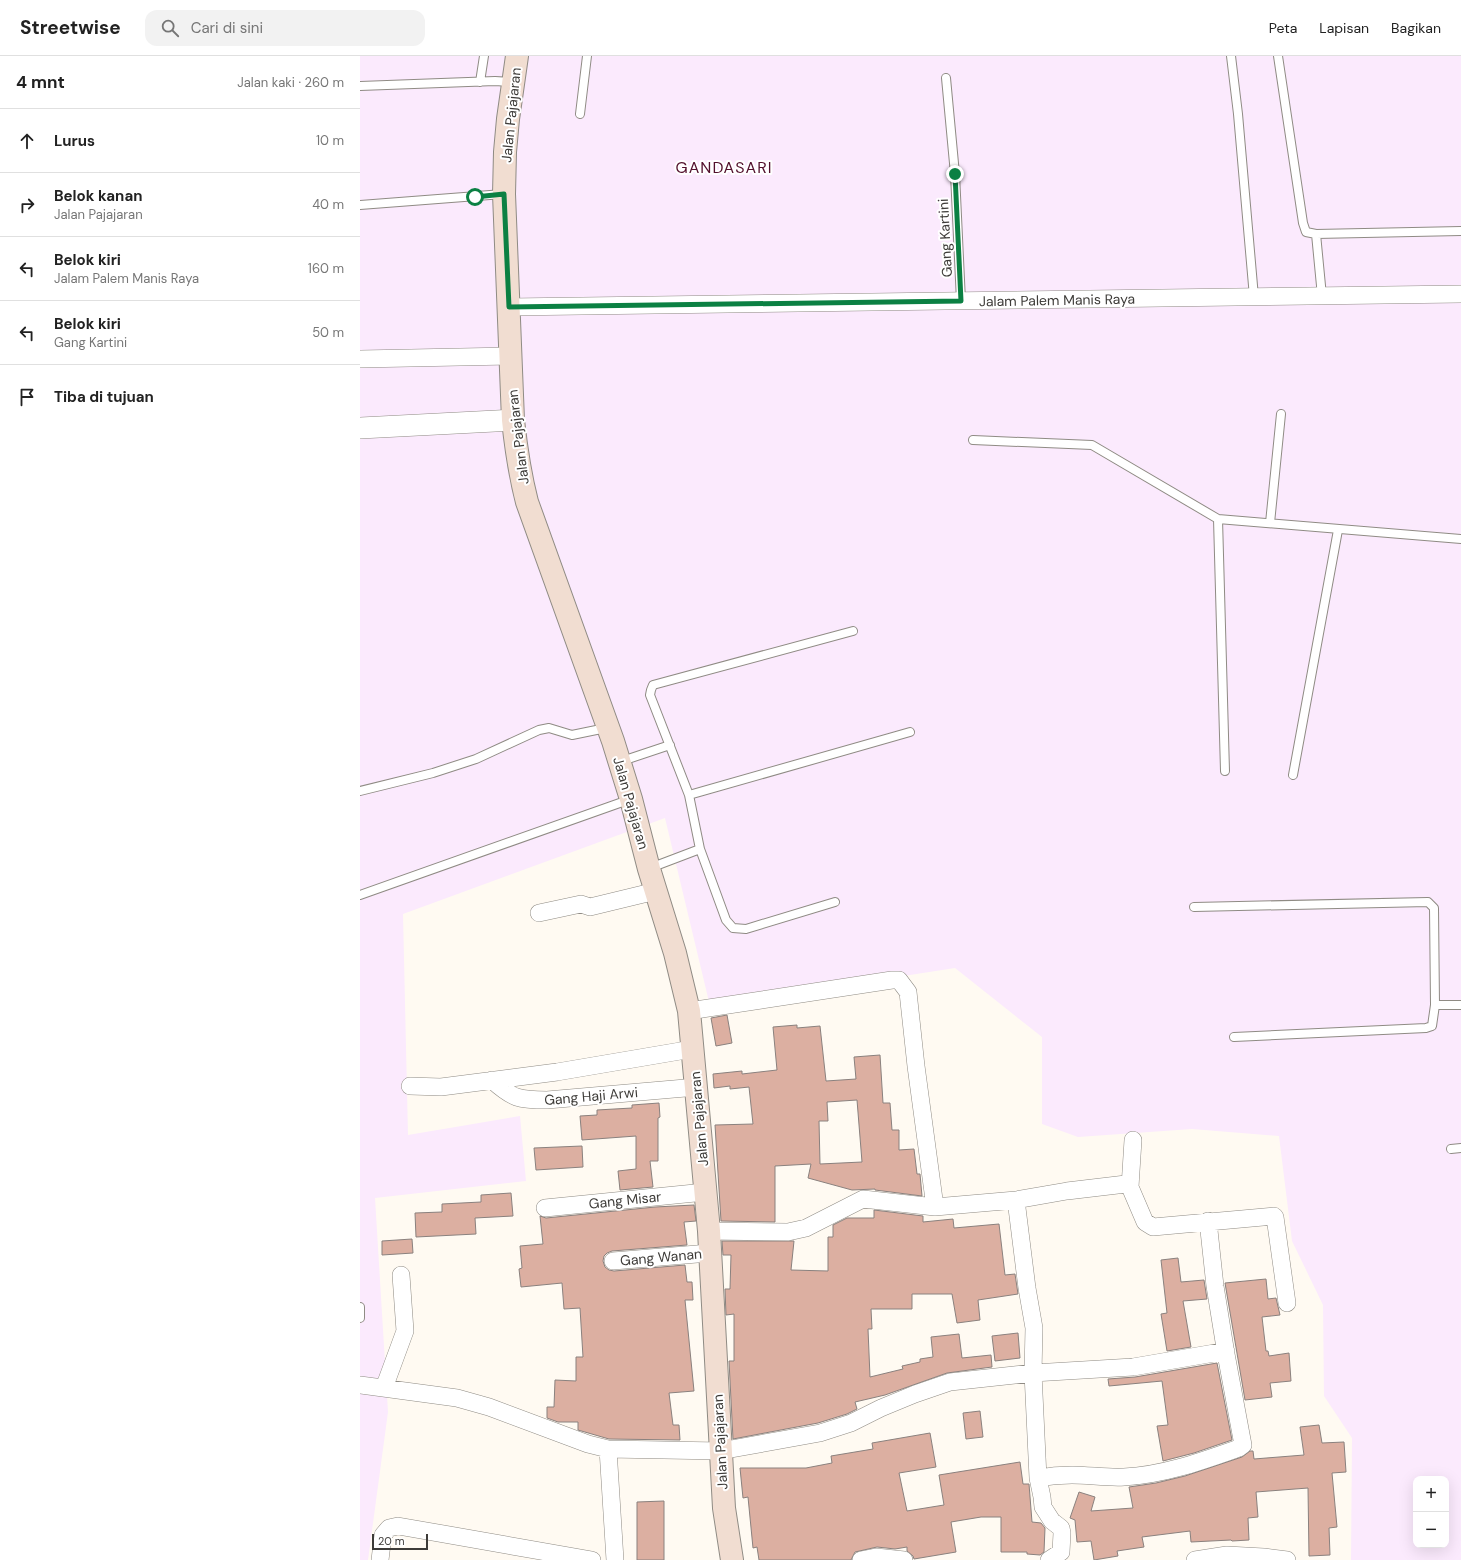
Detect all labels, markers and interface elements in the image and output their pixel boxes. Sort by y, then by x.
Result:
search box [145,10,425,46]
text: Streetwise [20,15,121,40]
icon: search [159,17,181,39]
text: Cari di sini [191,18,263,38]
text: Peta [1269,19,1297,37]
text: Lapisan [1319,19,1369,37]
text: Bagikan [1391,19,1441,37]
street label: Jalan Pajajaran [497,67,525,163]
text: 4 mnt [16,71,65,93]
text: Jalan kaki · 260 m [237,74,344,91]
icon: ahead [16,130,38,152]
text: Lurus [54,131,95,151]
text: 10 m [316,132,344,149]
district label: GANDASARI [676,157,772,178]
route end [946,165,964,183]
text: Belok kanan [54,186,142,206]
route start [466,188,484,206]
icon: right [16,194,38,216]
text: 40 m [312,196,344,213]
street label: Gang Kartini [934,198,956,278]
text: Jalan Pajajaran [54,206,143,223]
text: Belok kiri [54,250,121,270]
icon: left [16,258,38,280]
text: 160 m [308,260,344,277]
text: Jalam Palem Manis Raya [54,270,199,287]
street label: Jalam Palem Manis Raya [979,290,1135,310]
text: Belok kiri [54,314,121,334]
icon: left [16,322,38,344]
text: 50 m [312,324,344,341]
text: Gang Kartini [54,334,127,351]
icon: arrive [16,386,38,408]
text: Tiba di tujuan [54,387,154,407]
street label: Jalan Pajajaran [503,389,533,485]
street label: Jalan Pajajaran [609,755,653,851]
street label: Jalan Pajajaran [686,1071,712,1167]
street label: Gang Haji Arwi [543,1083,639,1109]
street label: Gang Misar [588,1187,662,1213]
street label: Gang Wanan [619,1244,703,1270]
street label: Jalan Pajajaran [709,1394,731,1490]
map controls [1413,1476,1449,1548]
button: + [1413,1476,1449,1512]
button: − [1413,1512,1449,1548]
scale bar [372,1532,428,1551]
text: 20 m [378,1534,404,1548]

